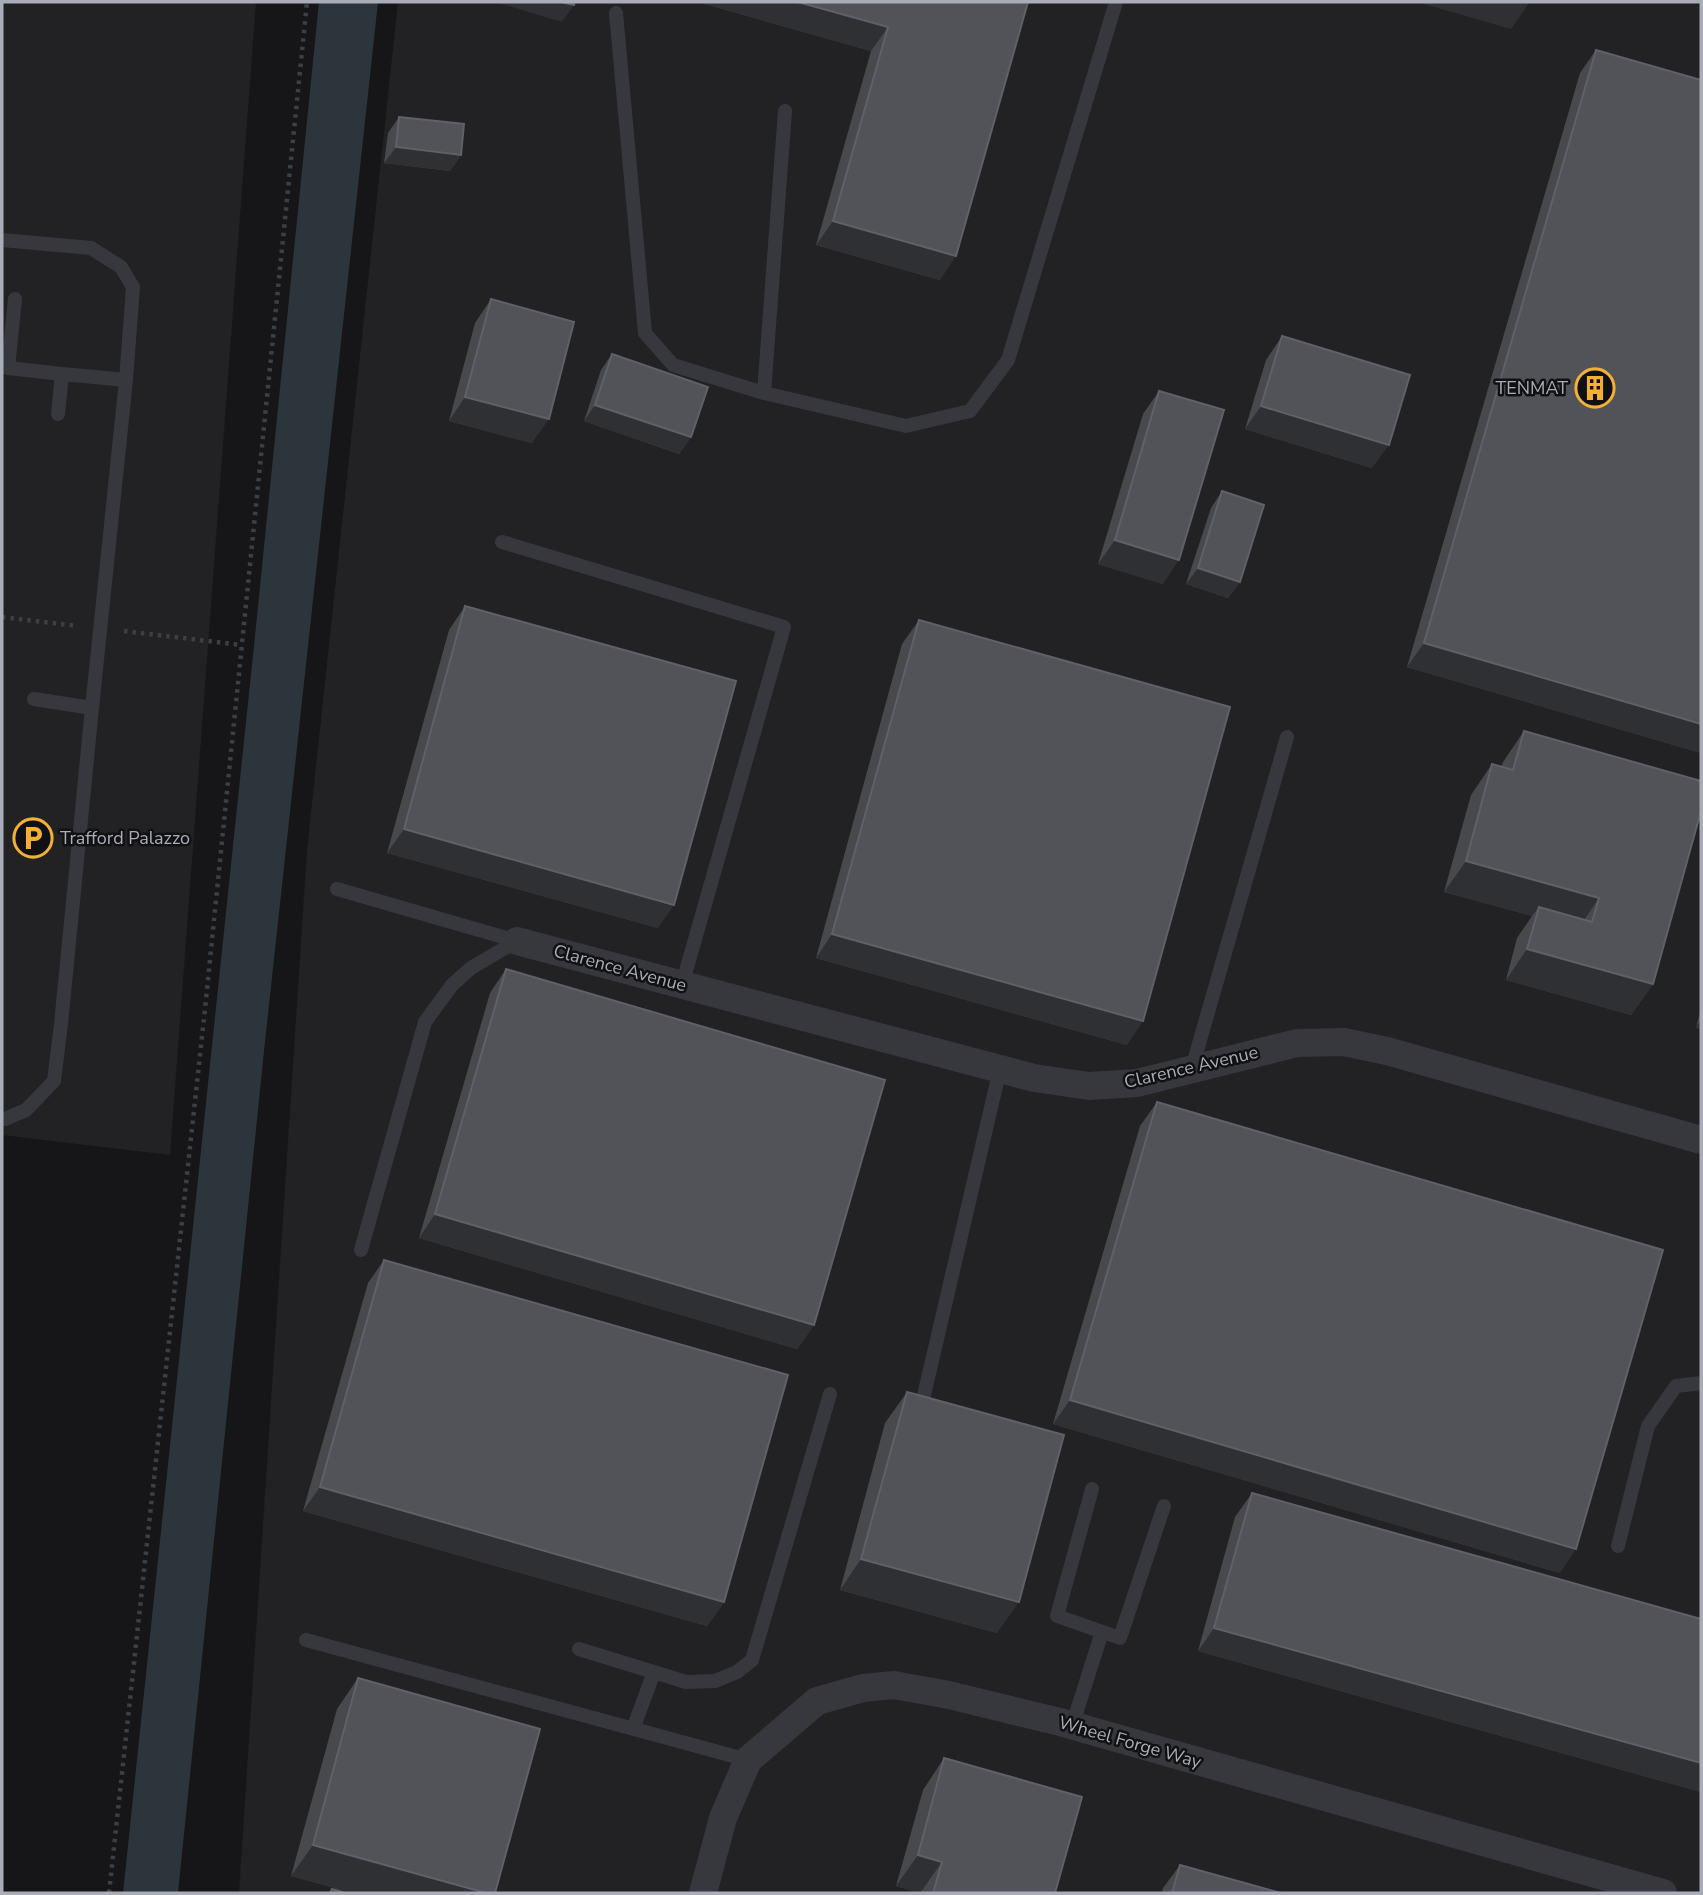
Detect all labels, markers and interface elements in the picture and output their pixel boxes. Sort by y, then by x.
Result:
building icon: TENMAT [1574,367,1616,409]
place label: TENMAT [1495,376,1568,400]
parking icon: Trafford Palazzo [12,817,54,859]
place label: Trafford Palazzo [60,826,190,850]
street label: Clarence Avenue [551,939,689,997]
street label: Clarence Avenue [1122,1040,1260,1094]
street label: Wheel Forge Way [1056,1710,1205,1774]

